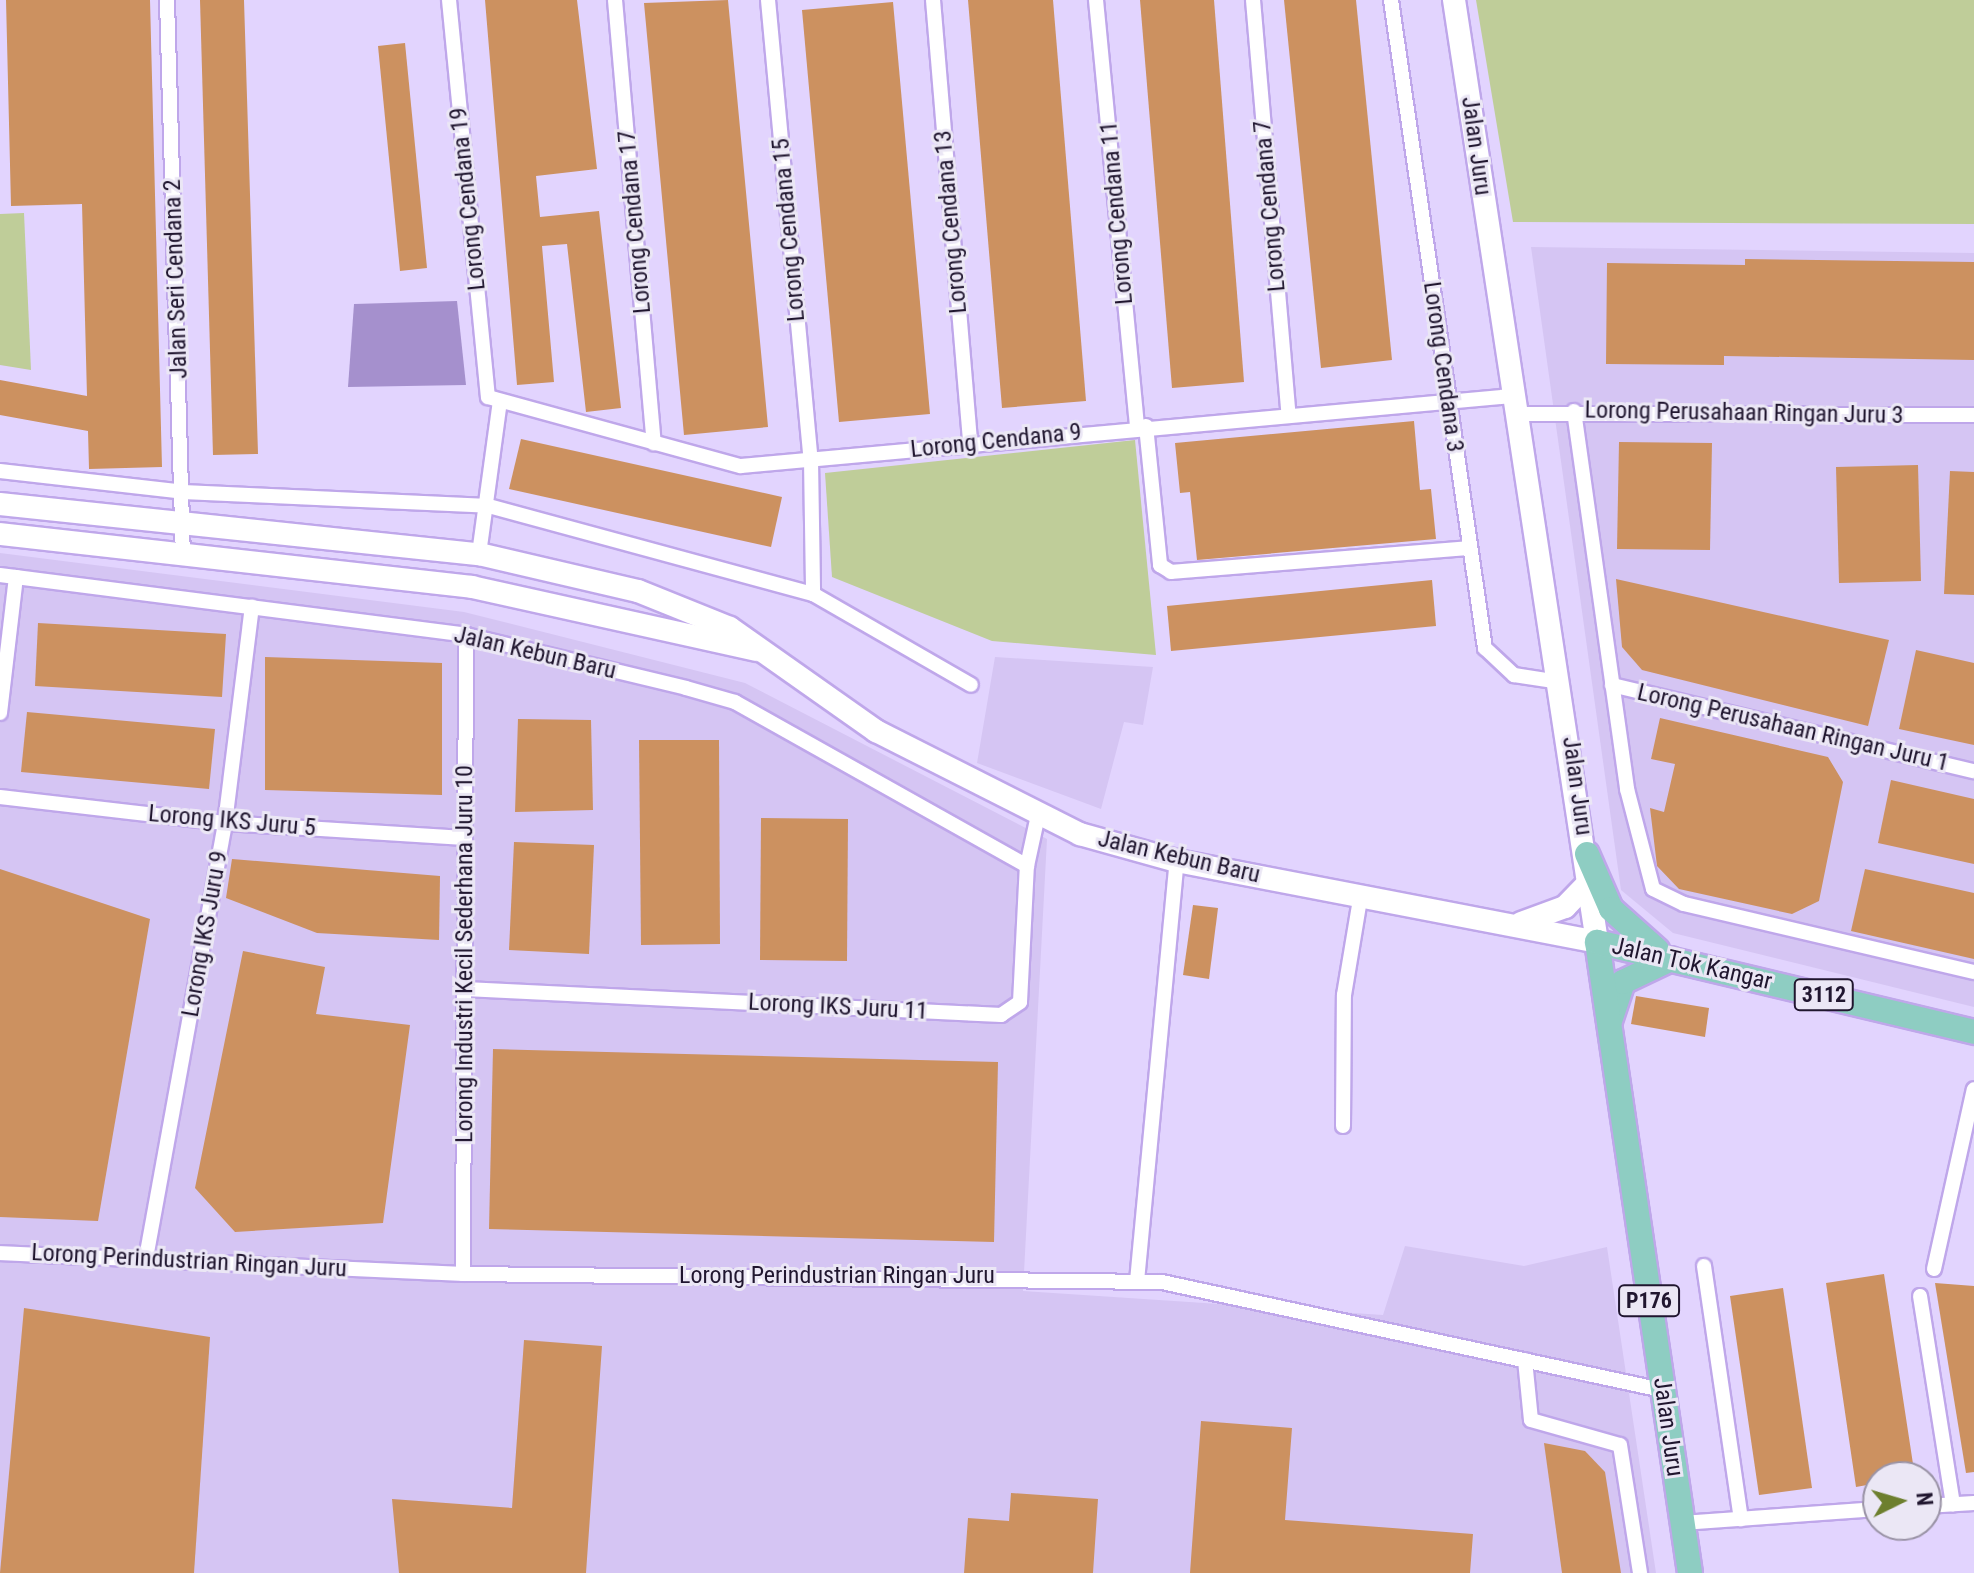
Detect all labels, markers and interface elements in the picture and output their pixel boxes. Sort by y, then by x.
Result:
street label: Jalan Juru [1455,95,1497,197]
street label: Lorong Cendana 19 [444,106,492,292]
street label: Lorong Cendana 7 [1248,119,1292,293]
street label: Lorong Cendana 11 [1095,120,1139,306]
street label: Lorong Cendana 17 [613,129,657,315]
street label: Lorong Cendana 13 [929,129,973,315]
street label: Lorong Cendana 15 [767,137,811,323]
street label: Jalan Seri Cendana 2 [158,179,194,379]
street label: Lorong Cendana 3 [1417,280,1469,454]
street label: Lorong Perusahaan Ringan Juru 3 [1584,396,1904,430]
street label: Lorong Cendana 9 [909,418,1083,464]
street label: Jalan Kebun Baru [451,620,619,686]
street label: Lorong Perusahaan Ringan Juru 1 [1634,678,1952,778]
street label: Jalan Juru [1556,735,1598,837]
street label: Lorong Industri Kecil Sederhana Juru 10 [451,765,479,1143]
street label: Lorong IKS Juru 5 [147,799,317,843]
street label: Jalan Kebun Baru [1095,824,1263,890]
street label: Lorong IKS Juru 9 [176,849,234,1019]
street label: Jalan Tok Kangar [1609,932,1775,996]
road number: 3112 [1792,977,1856,1013]
street label: Lorong IKS Juru 11 [747,988,929,1026]
street label: Lorong Perindustrian Ringan Juru [31,1238,347,1284]
street label: Lorong Perindustrian Ringan Juru [679,1262,995,1290]
road number: P176 [1617,1283,1681,1319]
street label: Jalan Juru [1647,1376,1689,1478]
north arrow [1862,1461,1942,1541]
text: N [1911,1491,1937,1507]

